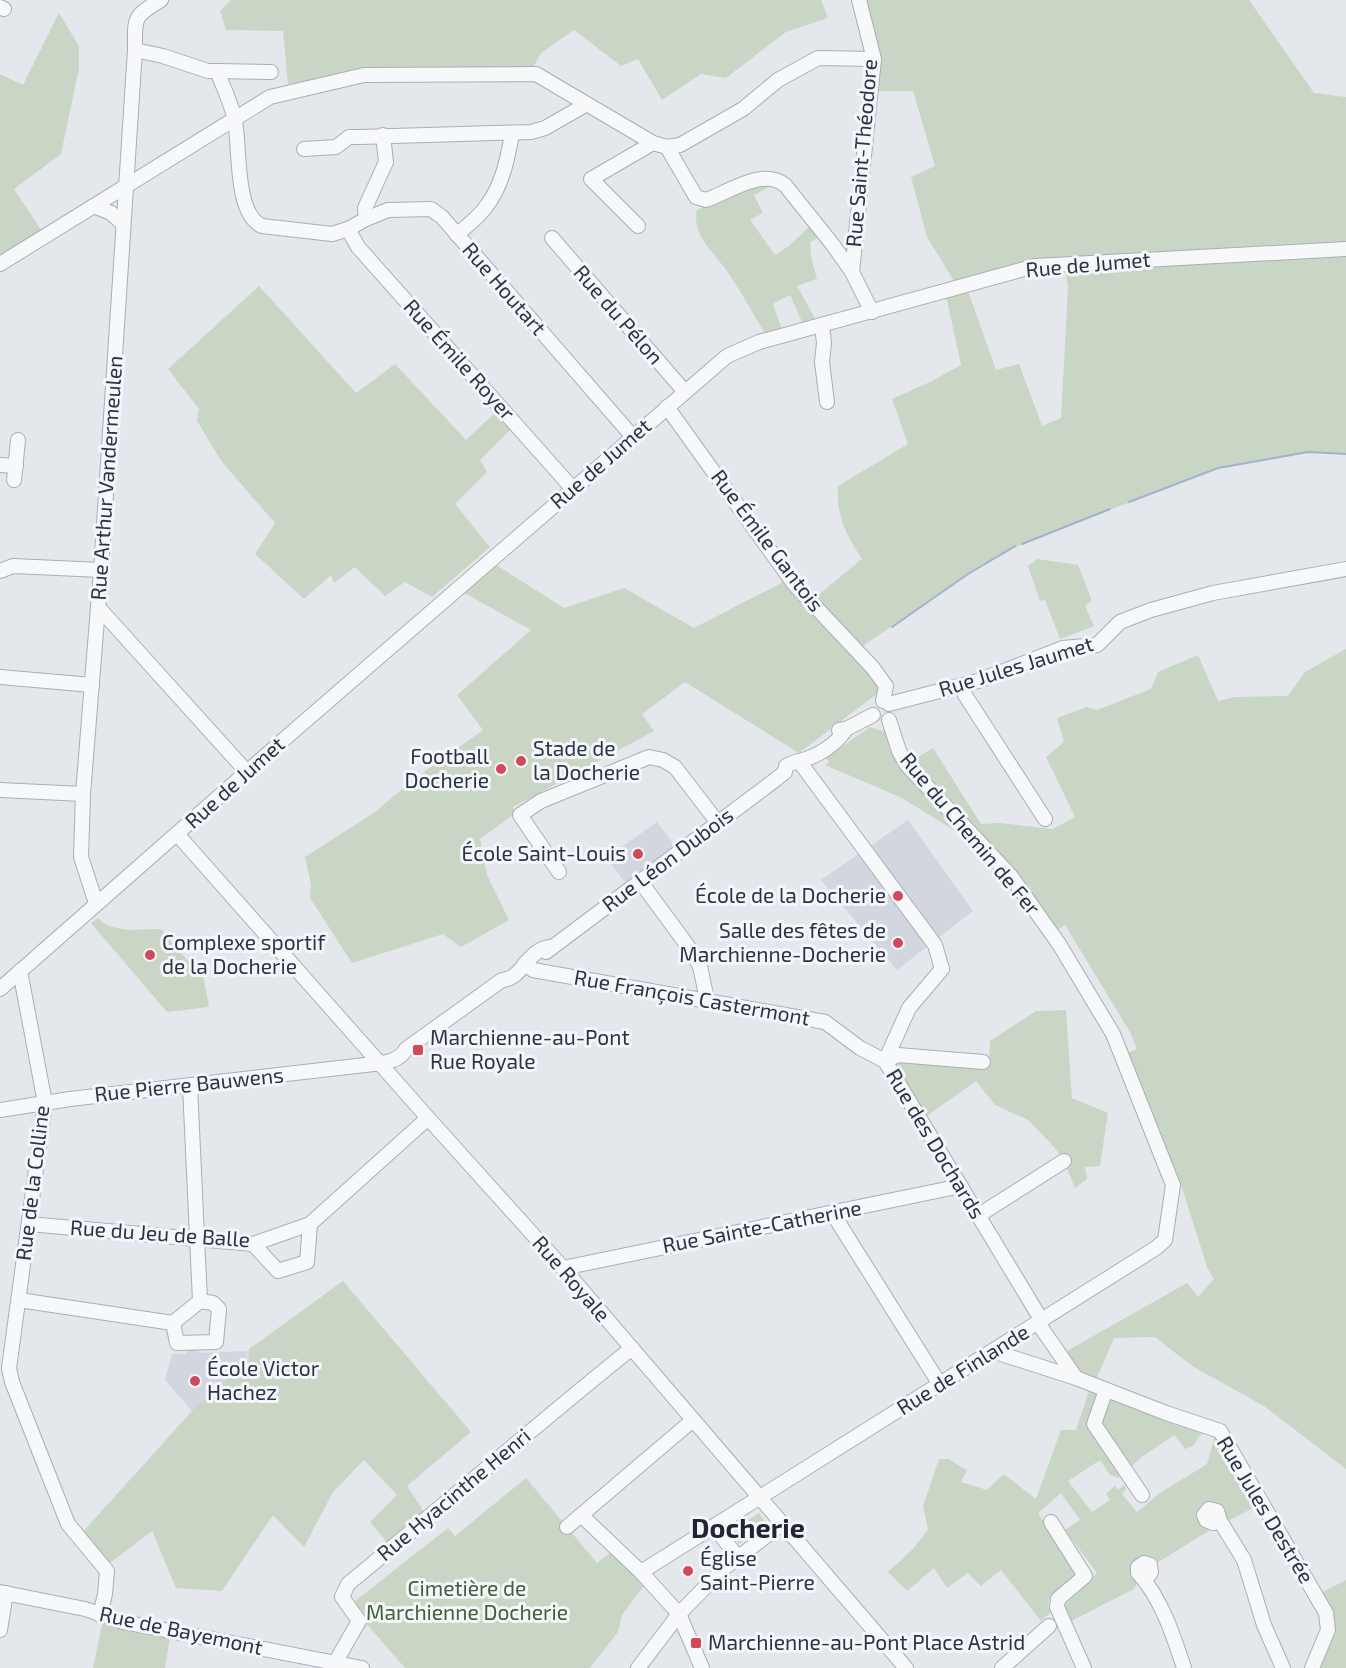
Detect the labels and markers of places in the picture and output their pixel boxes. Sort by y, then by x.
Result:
place label: Stade de la Docherie [533,735,640,784]
place label: Football Docherie [404,743,490,792]
marker: Stade de la Docherie [514,754,528,768]
marker: Football Docherie [494,762,508,776]
place label: École Saint-Louis [461,840,626,865]
marker: École Saint-Louis [631,847,645,861]
place label: École de la Docherie [695,882,886,907]
marker: École de la Docherie [891,889,905,903]
place label: Salle des fêtes de Marchienne-Docherie [679,917,886,966]
place label: Complexe sportif de la Docherie [162,929,326,978]
marker: Salle des fêtes de Marchienne-Docherie [891,936,905,950]
marker: Complexe sportif de la Docherie [143,948,157,962]
place label: Marchienne-au-Pont Rue Royale [430,1024,629,1073]
marker: Marchienne-au-Pont Rue Royale [411,1043,425,1057]
place label: École Victor Hachez [207,1355,320,1404]
marker: École Victor Hachez [188,1374,202,1388]
place label: Église Saint-Pierre [700,1545,815,1594]
marker: Église Saint-Pierre [681,1564,695,1578]
place label: Marchienne-au-Pont Place Astrid [708,1629,1025,1654]
marker: Marchienne-au-Pont Place Astrid [689,1636,703,1650]

